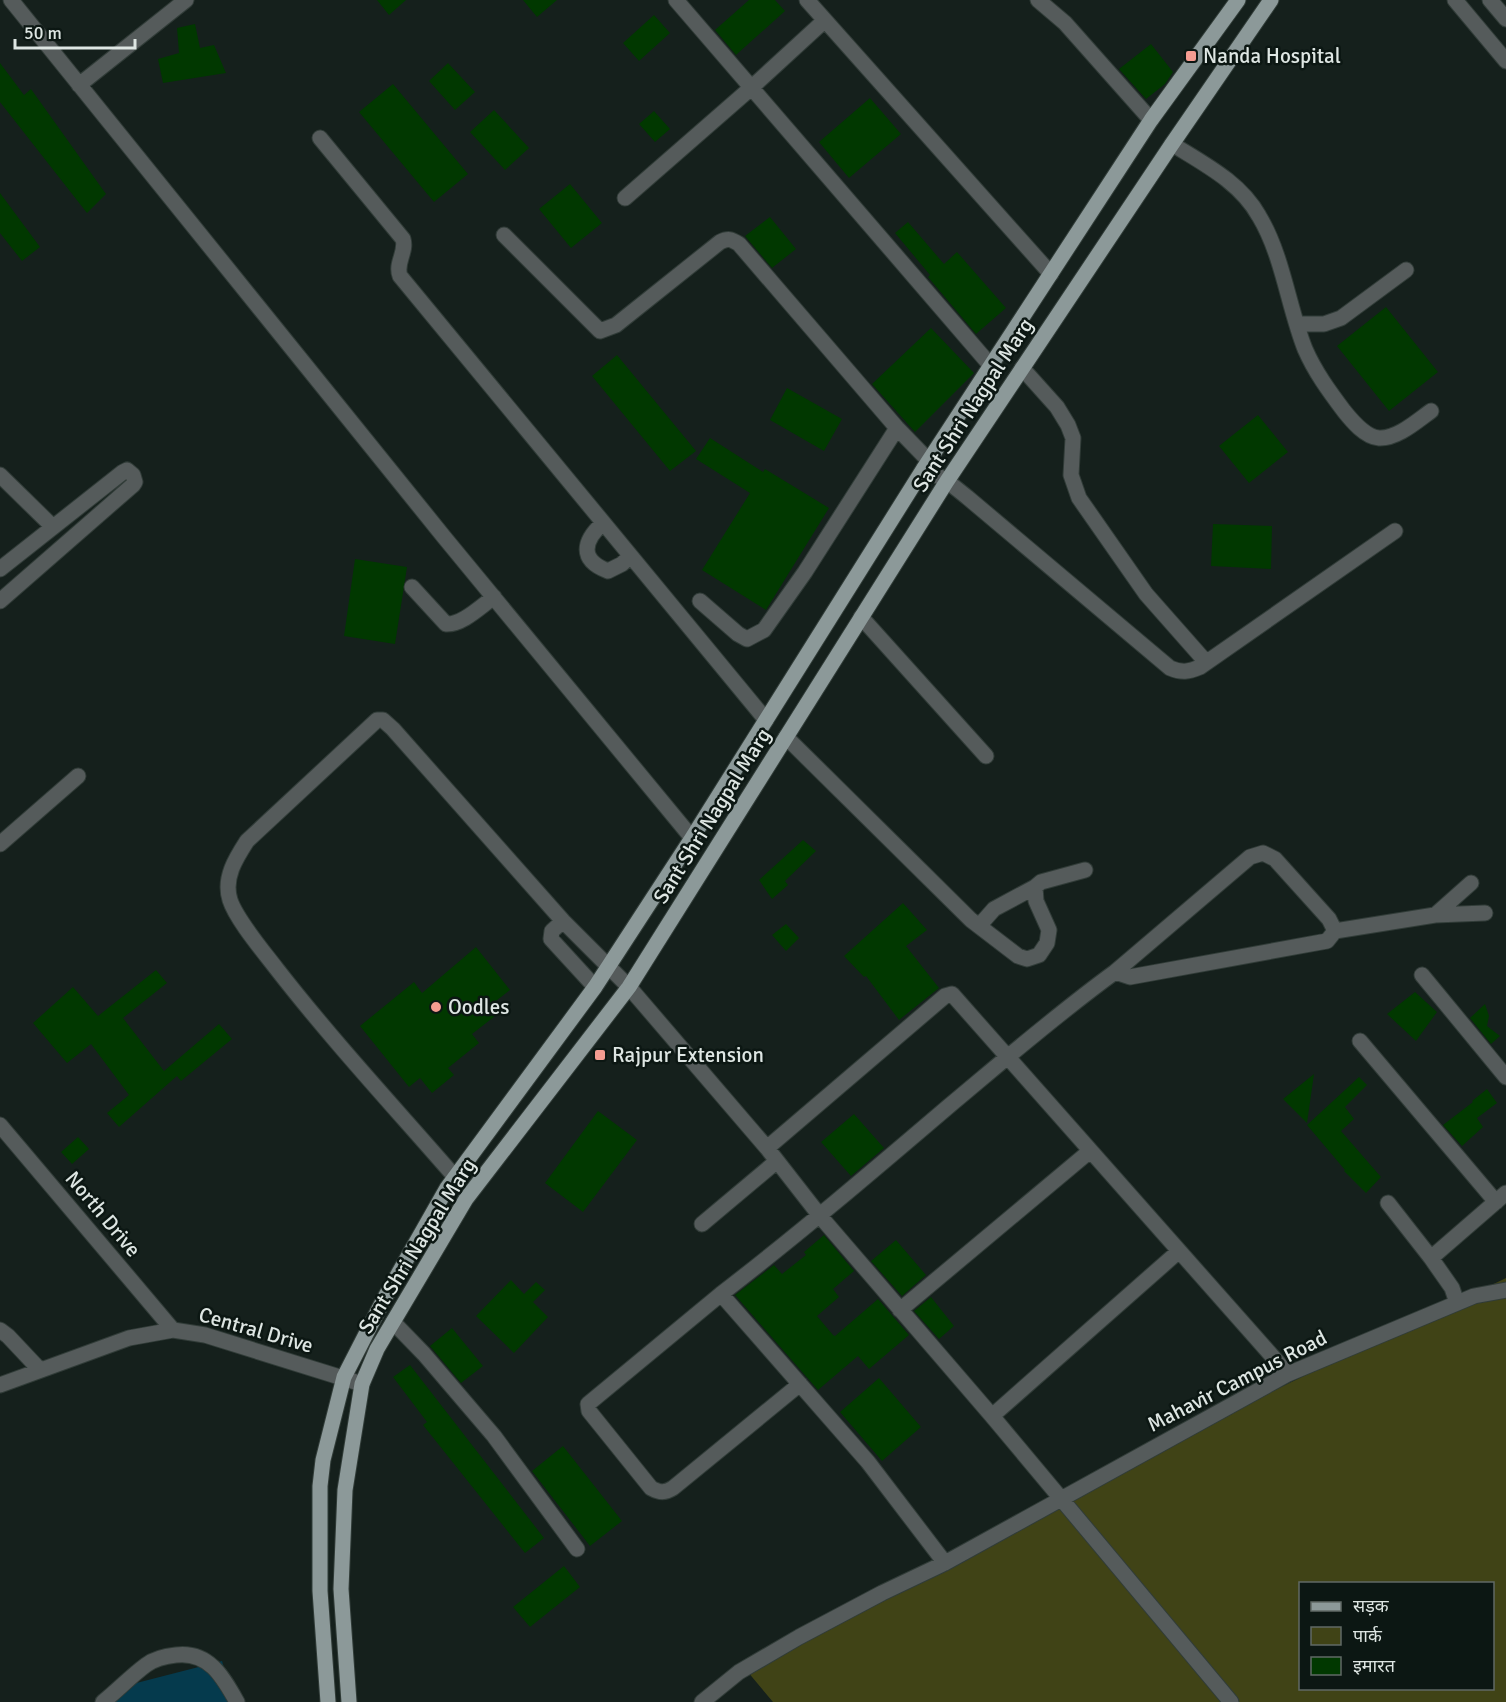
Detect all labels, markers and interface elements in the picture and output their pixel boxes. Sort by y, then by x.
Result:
scale bar [15,12,135,50]
text: 50 m [24,22,62,44]
place label: Nanda Hospital [1203,43,1341,69]
marker: Nanda Hospital [1184,49,1198,63]
street label: Sant Shri Nagpal Marg [907,313,1039,497]
street label: Sant Shri Nagpal Marg [647,723,777,909]
place label: Oodles [448,994,510,1020]
marker: Oodles [429,1000,443,1014]
place label: Rajpur Extension [612,1042,764,1068]
marker: Rajpur Extension [593,1048,607,1062]
street label: Sant Shri Nagpal Marg [352,1153,482,1339]
street label: North Drive [60,1166,146,1262]
street label: Central Drive [196,1301,316,1359]
street label: Mahavir Campus Road [1143,1324,1331,1438]
legend [1299,1582,1494,1690]
text: सड़क [1353,1595,1390,1617]
text: पार्क [1353,1625,1383,1647]
text: इमारत [1353,1655,1396,1677]

